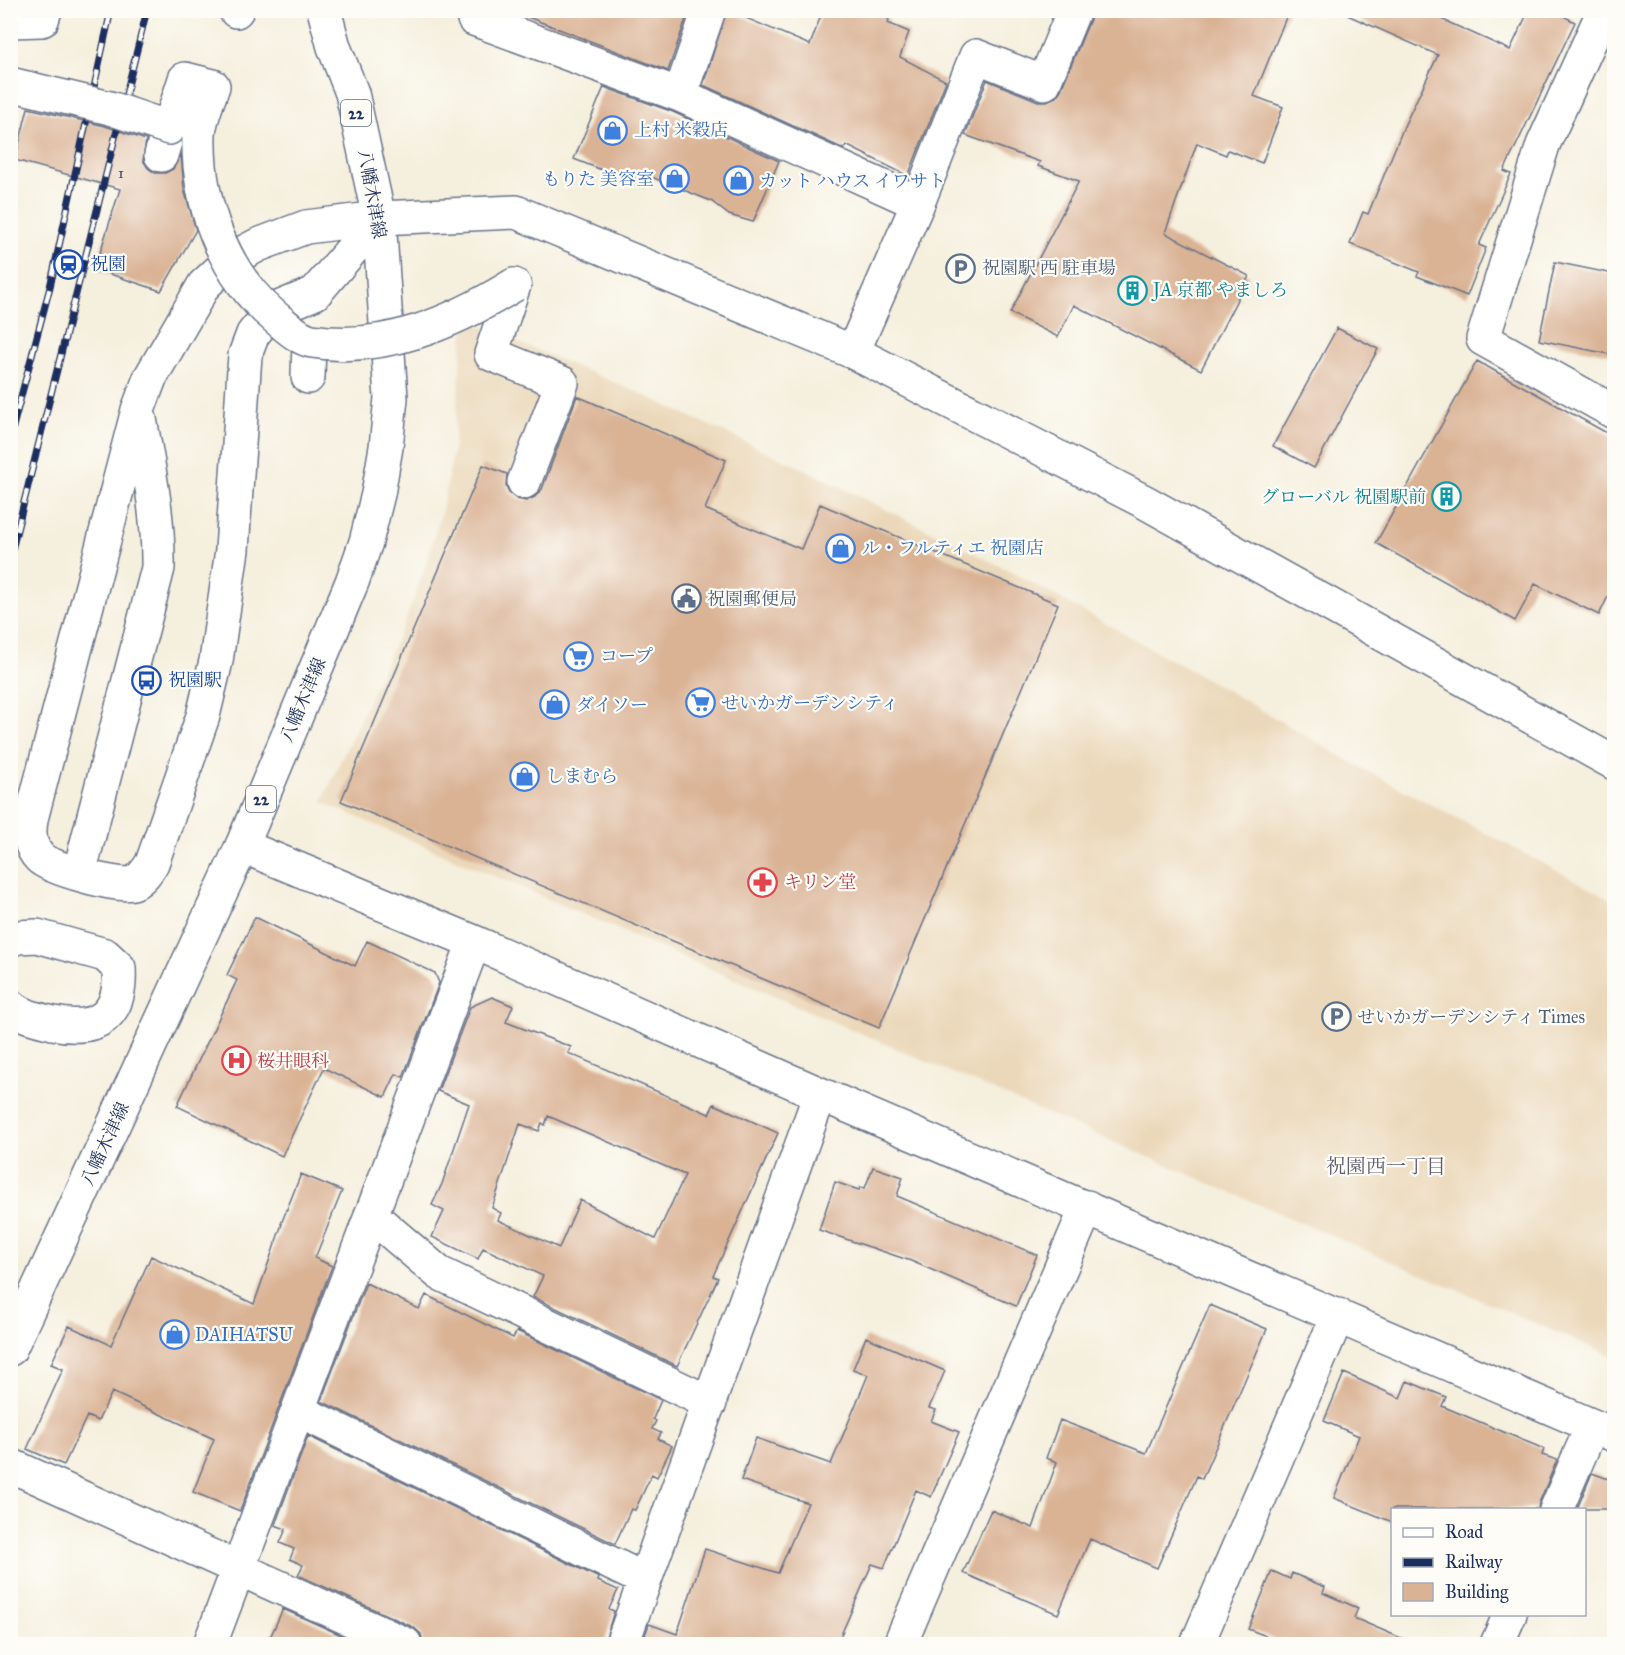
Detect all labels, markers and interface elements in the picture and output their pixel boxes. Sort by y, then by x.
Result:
road number: 22 [341,100,371,126]
shop icon: 上村 米穀店 [597,114,629,146]
place label: 上村 米穀店 [634,119,728,141]
street label: 八幡木津線 [353,148,391,240]
shop icon: もりた 美容室 [659,163,691,195]
house number: 1 [118,164,124,182]
shop icon: カット ハウス イワサト [722,165,754,197]
place label: もりた 美容室 [542,168,654,190]
place label: カット ハウス イワサト [759,170,946,192]
station icon: 祝園 [53,248,85,280]
parking icon: 祝園駅 西 駐車場 [945,252,977,284]
place label: 祝園 [90,253,126,275]
place label: 祝園駅 西 駐車場 [982,257,1116,279]
building icon: JA 京都 やましろ [1116,274,1148,306]
place label: JA 京都 やましろ [1151,279,1288,302]
building icon: グローバル 祝園駅前 [1431,481,1463,513]
place label: グローバル 祝園駅前 [1261,486,1426,508]
shop icon: ル・フルティエ 祝園店 [825,532,857,564]
place label: ル・フルティエ 祝園店 [862,537,1044,559]
public building icon: 祝園郵便局 [670,583,702,615]
place label: 祝園郵便局 [707,588,797,610]
supermarket icon: コープ [563,640,595,672]
place label: コープ [600,645,653,667]
street label: 八幡木津線 [275,654,331,746]
bus stop icon: 祝園駅 [131,664,163,696]
place label: 祝園駅 [168,669,222,691]
supermarket icon: せいかガーデンシティ [684,687,716,719]
shop icon: ダイソー [539,689,571,721]
place label: せいかガーデンシティ [721,692,899,714]
place label: ダイソー [576,694,648,716]
shop icon: しまむら [509,760,541,792]
place label: しまむら [546,765,618,787]
road number: 22 [246,786,276,812]
pharmacy icon: キリン堂 [747,866,779,898]
place label: キリン堂 [784,871,856,893]
parking icon: せいかガーデンシティ Times [1320,1001,1352,1033]
place label: せいかガーデンシティ Times [1357,1006,1585,1028]
hospital icon: 桜井眼科 [220,1045,252,1077]
place label: 桜井眼科 [257,1050,329,1072]
street label: 八幡木津線 [76,1099,134,1189]
district label: 祝園西一丁目 [1326,1154,1446,1178]
shop icon: DAIHATSU [158,1319,190,1351]
place label: DAIHATSU [195,1324,294,1346]
legend [1391,1508,1586,1616]
text: Road [1445,1521,1483,1543]
text: Railway [1445,1551,1503,1573]
text: Building [1445,1581,1509,1604]

